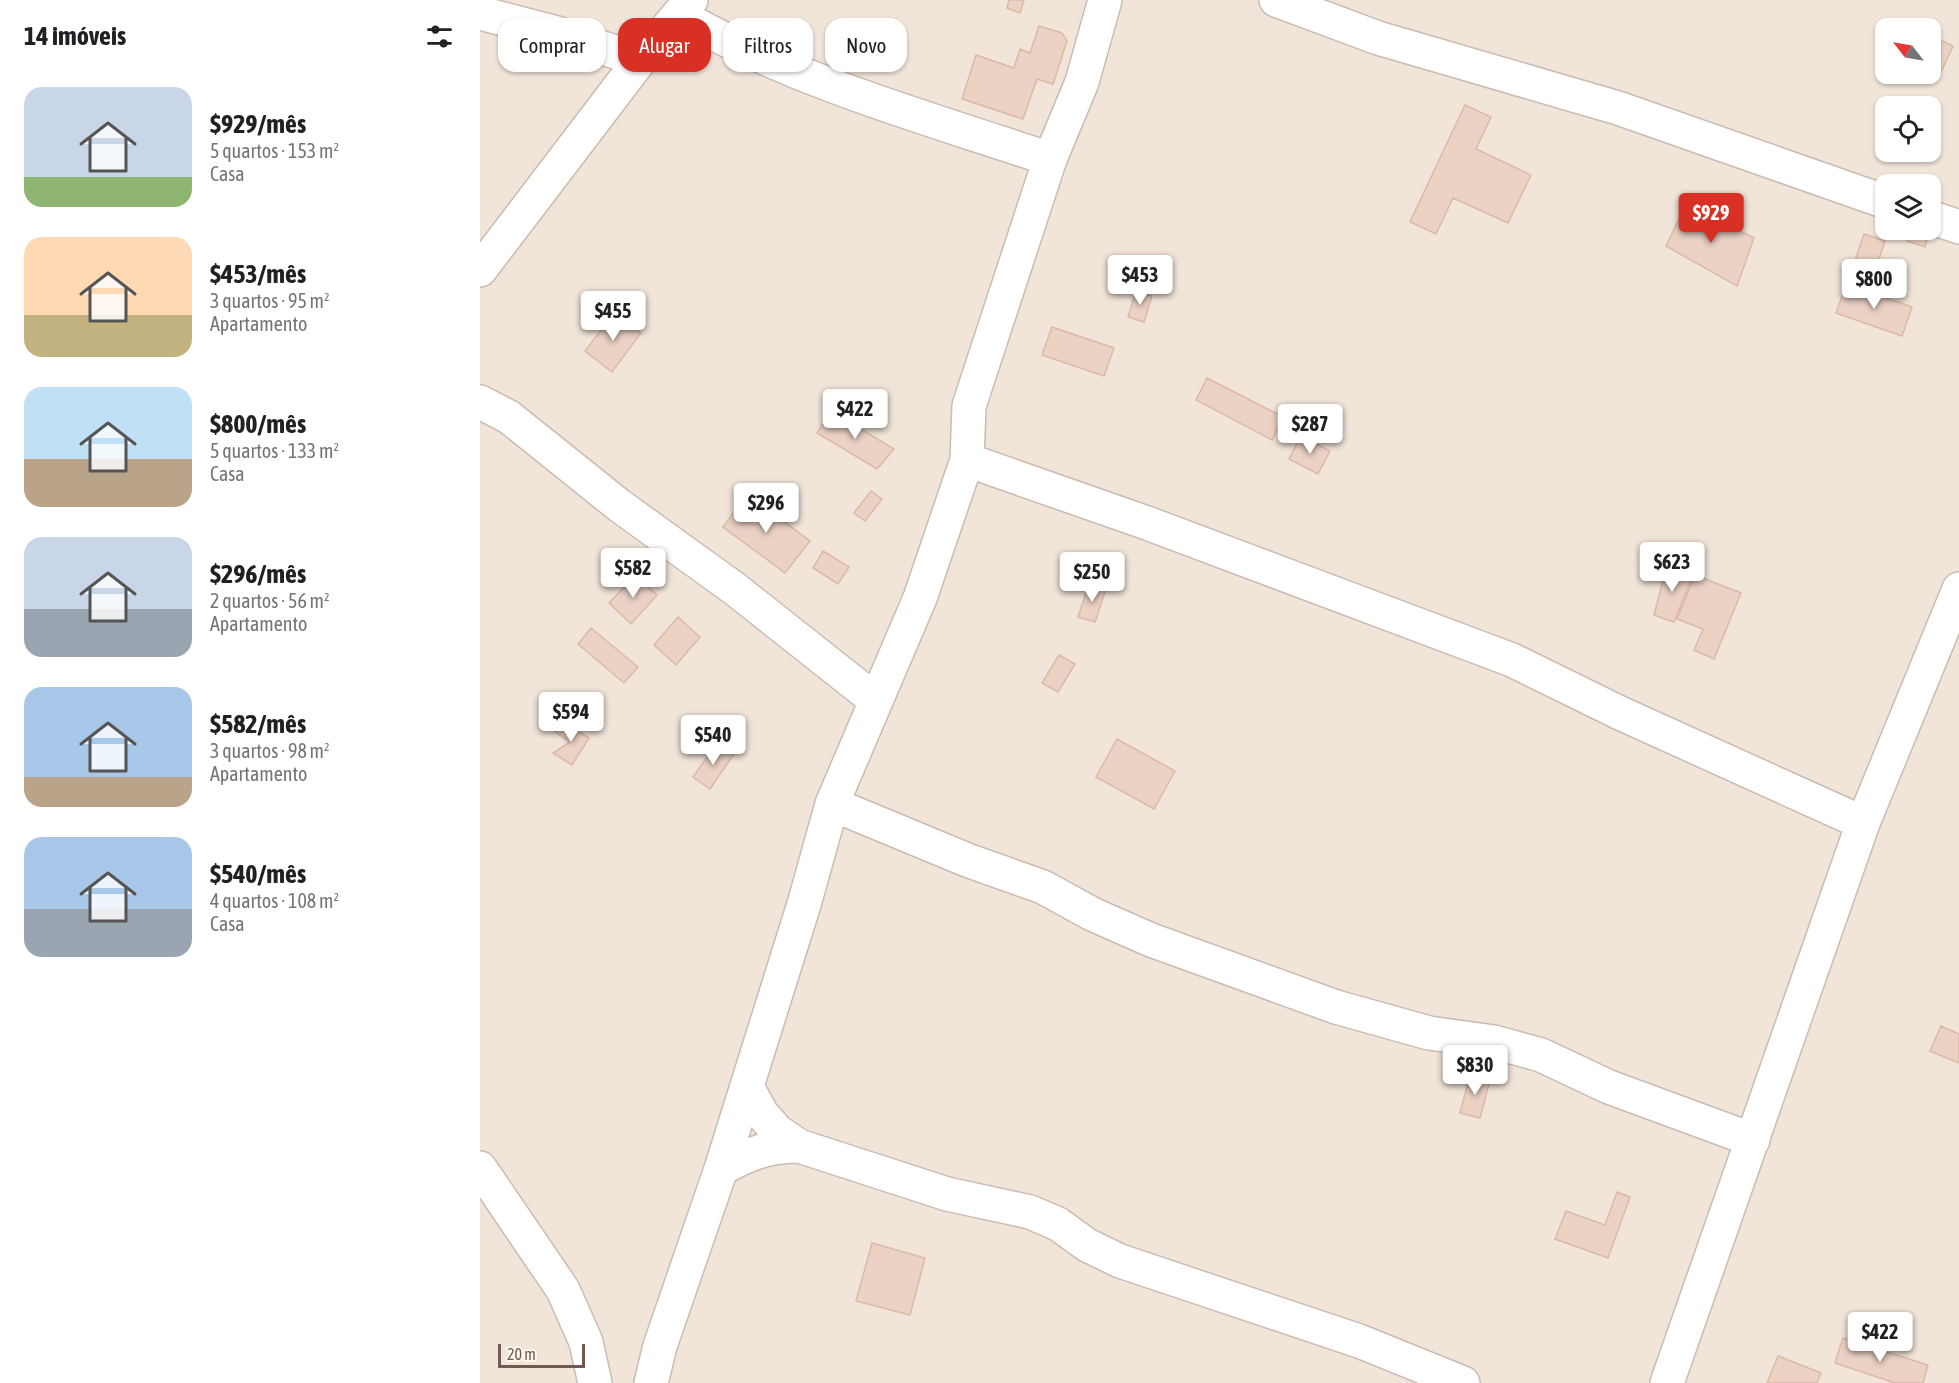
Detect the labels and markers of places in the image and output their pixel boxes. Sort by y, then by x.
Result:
pin: $929 [1675,193,1747,244]
pin: $453 [1104,255,1176,306]
pin: $800 [1838,259,1910,310]
pin: $455 [577,291,649,342]
pin: $422 [819,389,891,440]
pin: $287 [1274,404,1346,455]
pin: $296 [730,483,802,534]
pin: $623 [1636,542,1708,593]
pin: $582 [597,548,669,599]
pin: $250 [1056,552,1128,603]
pin: $594 [535,692,607,743]
pin: $540 [677,715,749,766]
pin: $830 [1439,1045,1511,1096]
pin: $422 [1844,1312,1916,1363]

